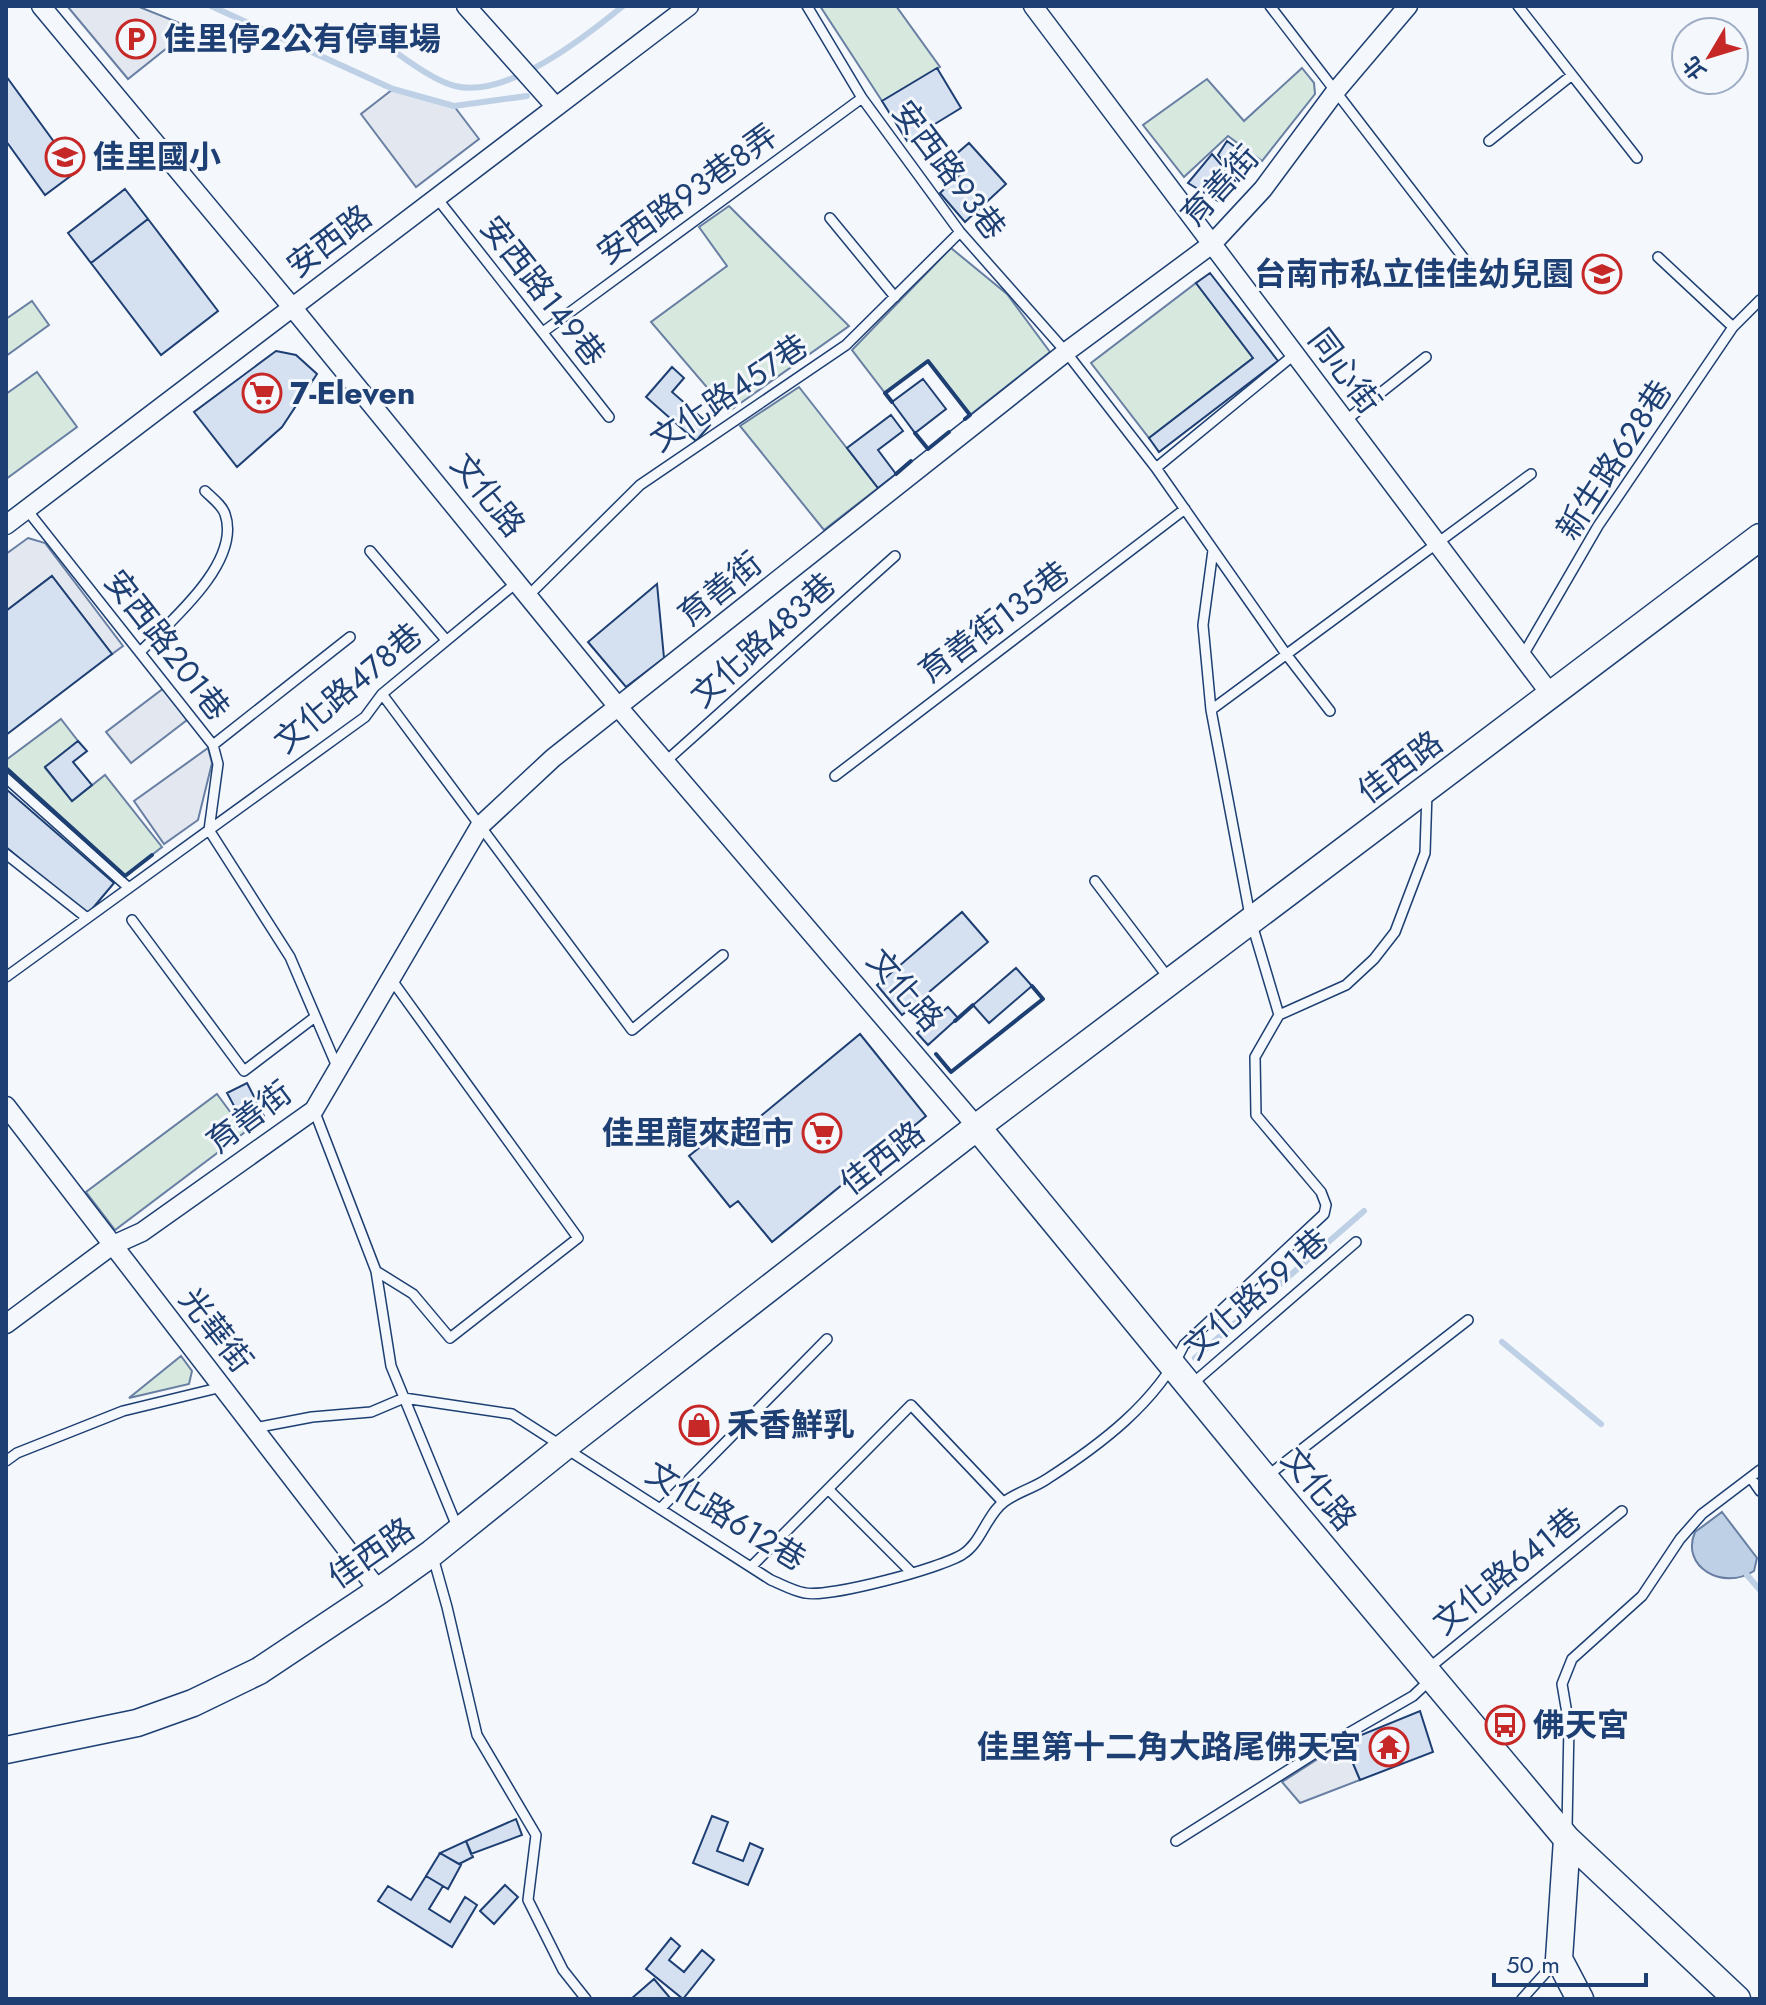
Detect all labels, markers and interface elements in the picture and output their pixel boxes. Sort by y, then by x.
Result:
place label: 佳里停2公有停車場 [164,16,441,62]
north arrow [1670,16,1750,96]
parking icon: 佳里停2公有停車場 [115,18,157,60]
text: 北 [1675,50,1714,87]
street label: 安西路93巷 [881,91,1017,249]
street label: 安西路93巷8弄 [587,113,787,275]
place label: 佳里國小 [93,134,221,180]
street label: 育善街 [1170,135,1270,237]
school or university icon: 佳里國小 [44,136,86,178]
street label: 安西路 [277,194,381,288]
street label: 安西路149巷 [470,206,616,376]
place label: 台南市私立佳佳幼兒園 [1254,251,1574,297]
school or university icon: 台南市私立佳佳幼兒園 [1581,253,1623,295]
street label: 同心街 [1298,319,1392,423]
street label: 文化路457巷 [641,323,817,463]
place label: 7-Eleven [290,370,415,416]
street label: 新生路628巷 [1545,371,1683,549]
supermarket icon: 7-Eleven [241,372,283,414]
street label: 文化路 [440,443,536,547]
street label: 育善街 [668,541,772,637]
street label: 育善街135巷 [909,550,1079,694]
street label: 安西路201巷 [94,560,240,730]
street label: 文化路483巷 [680,562,846,718]
street label: 文化路478巷 [264,612,432,764]
street label: 佳西路 [1348,720,1452,814]
street label: 文化路 [856,939,954,1041]
street label: 育善街 [197,1070,301,1164]
place label: 佳里龍來超市 [602,1110,794,1156]
street label: 佳西路 [830,1110,934,1206]
supermarket icon: 佳里龍來超市 [801,1112,843,1154]
street label: 文化路591巷 [1173,1218,1339,1370]
street label: 光華街 [168,1278,264,1382]
place label: 禾香鮮乳 [727,1402,855,1448]
shop icon: 禾香鮮乳 [678,1404,720,1446]
street label: 文化路 [1271,1437,1367,1541]
street label: 文化路612巷 [637,1450,815,1582]
street label: 文化路641巷 [1423,1497,1591,1645]
street label: 佳西路 [318,1507,424,1599]
place label: 佛天宮 [1533,1702,1629,1748]
bus stop icon: 佛天宮 [1484,1704,1526,1746]
place label: 佳里第十二角大路尾佛天宮 [977,1724,1361,1770]
temple icon: 佳里第十二角大路尾佛天宮 [1368,1726,1410,1768]
scale bar [1494,1937,1646,1987]
text: 50 m [1506,1947,1560,1982]

